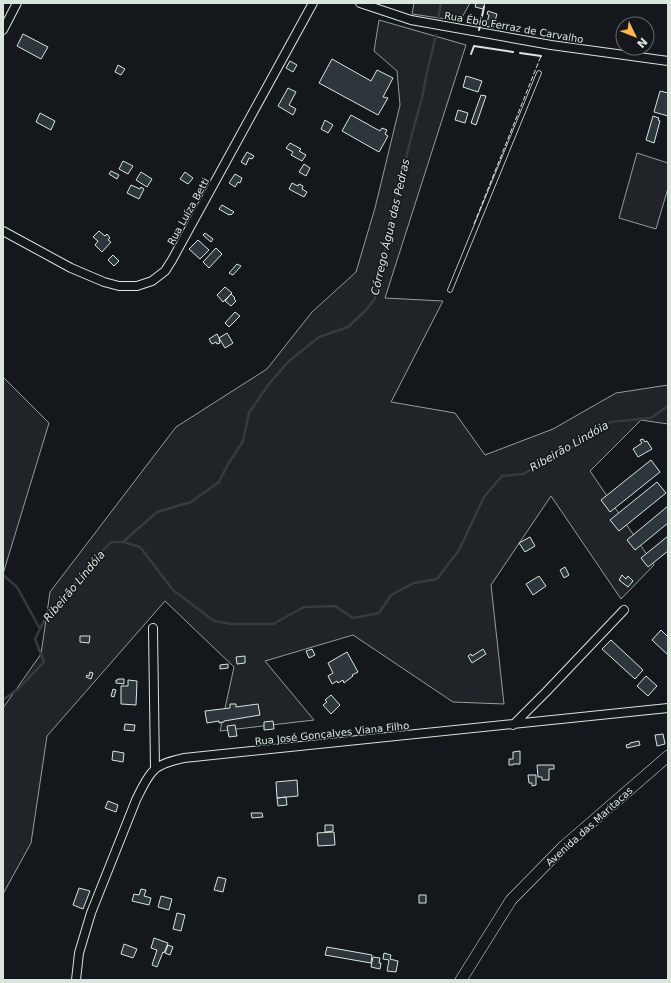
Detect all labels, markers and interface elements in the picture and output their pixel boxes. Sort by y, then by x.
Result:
street label: Rua Ébio Ferraz de Carvalho [444,9,584,45]
north arrow [615,16,655,56]
text: N [634,35,650,50]
water label: Córrego Água das Pedras [368,157,413,297]
street label: Rua Luíza Betti [165,176,211,247]
water label: Ribeirão Lindóia [528,419,611,474]
water label: Ribeirão Lindóia [41,548,108,624]
street label: Rua José Gonçalves Viana Filho [254,720,410,747]
street label: Avenida das Maritacas [544,785,635,868]

